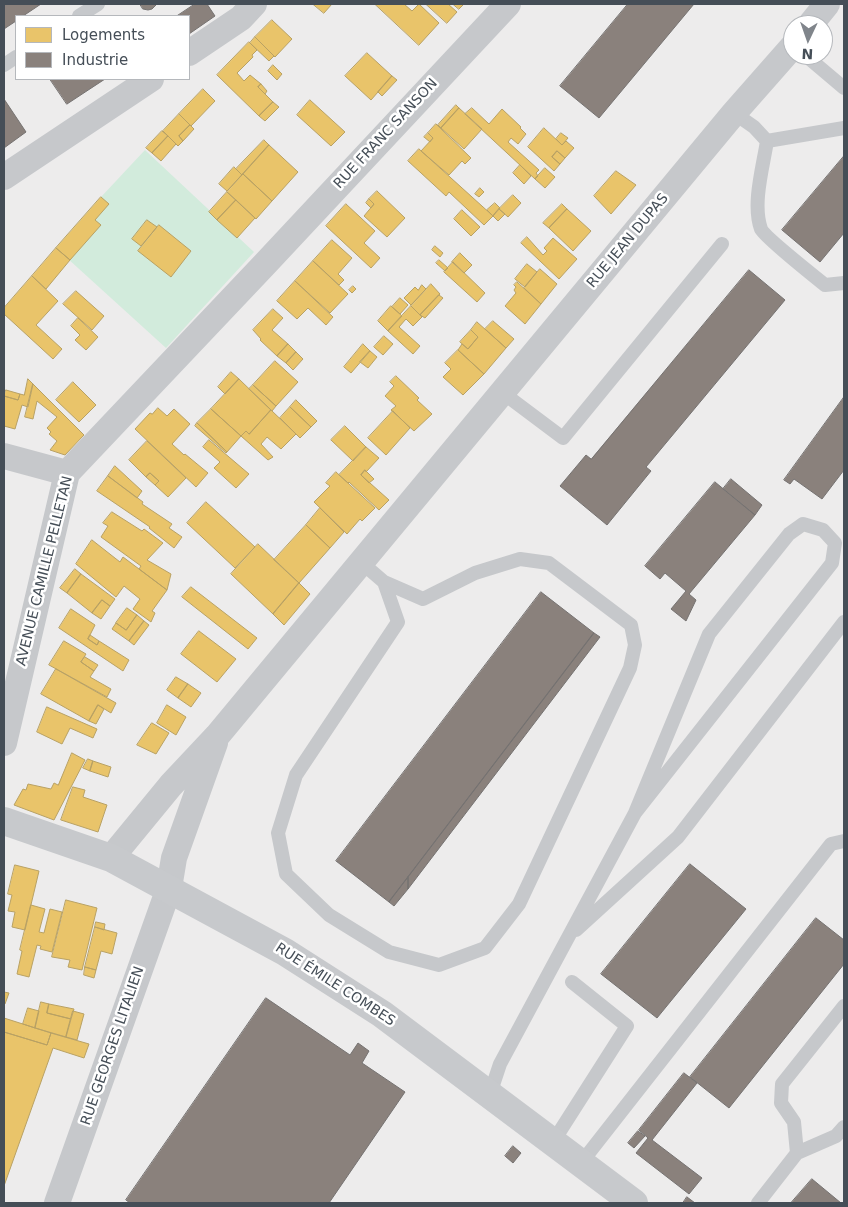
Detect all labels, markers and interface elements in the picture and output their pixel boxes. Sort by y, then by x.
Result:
legend [15,15,190,80]
north arrow [783,15,833,65]
text: Logements [62,26,145,44]
text: N [801,46,814,62]
text: Industrie [62,51,128,69]
street label: RUE FRANC SANSON [331,75,441,193]
street label: RUE JEAN DUPAS [584,190,672,292]
street label: AVENUE CAMILLE PELLETAN [13,474,77,668]
street label: RUE ÉMILE COMBES [272,940,398,1030]
street label: RUE GEORGES LITALIEN [78,964,148,1128]

